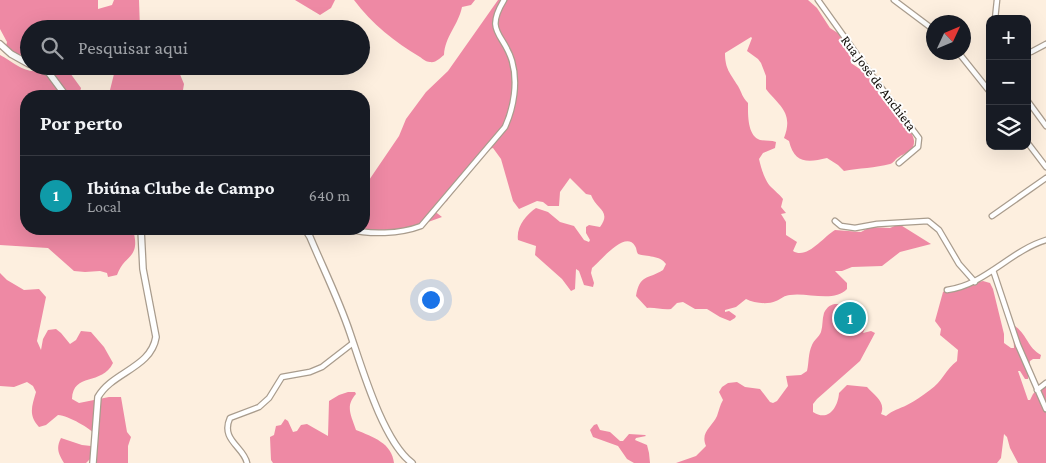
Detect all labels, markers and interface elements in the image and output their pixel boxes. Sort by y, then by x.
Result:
north arrow [926,15,971,60]
map controls [986,15,1031,150]
button: + [986,15,1031,60]
search box [20,20,370,75]
street label: Rua José de Anchieta [838,32,920,134]
icon: search [38,34,66,62]
text: Pesquisar aqui [78,37,188,58]
button: − [986,60,1031,105]
button: layers [986,105,1031,150]
text: Por perto [40,111,123,135]
text: Ibiúna Clube de Campo [87,177,275,198]
text: 1 [53,187,59,204]
text: 640 m [309,187,350,204]
text: Local [87,198,121,215]
your location [418,287,444,313]
pin: 1 [834,299,866,337]

